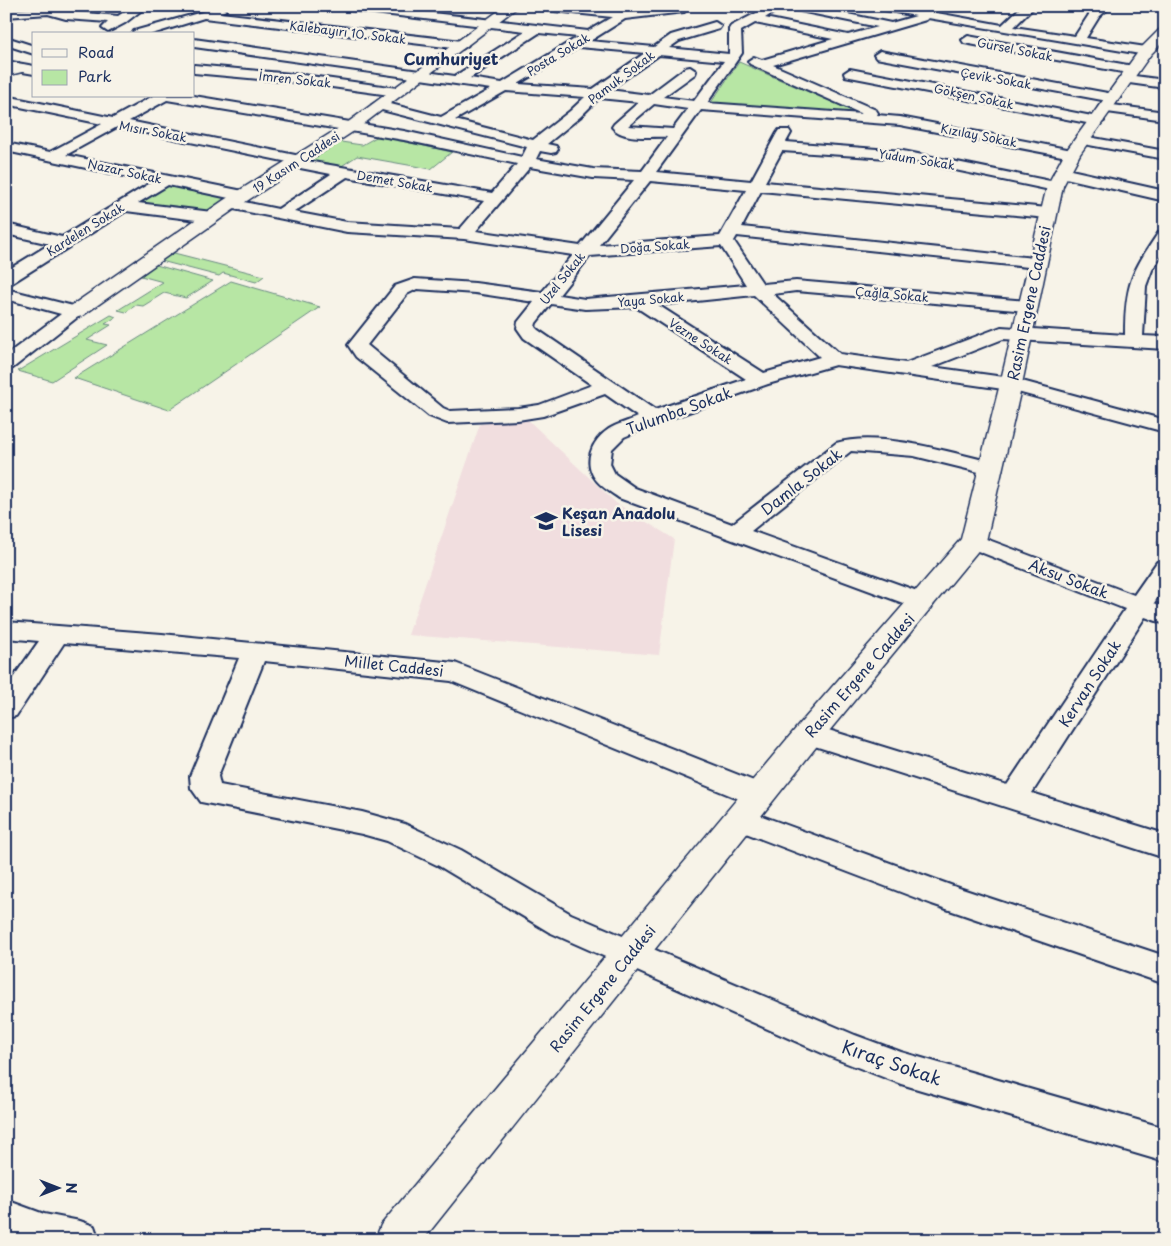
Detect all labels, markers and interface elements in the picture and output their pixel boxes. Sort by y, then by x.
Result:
street label: Kalebayırı 10. Sokak [289,16,407,48]
street label: Posta Sokak [523,28,593,80]
legend [32,32,195,98]
street label: Gürsel Sokak [976,33,1054,65]
text: Road [78,40,114,63]
district label: Cumhuriyet [403,46,499,70]
street label: Pamuk Sokak [584,46,658,108]
street label: Çevik Sokak [959,63,1033,93]
text: Park [78,64,112,87]
street label: İmren Sokak [258,66,332,92]
street label: Gökşen Sokak [932,79,1016,113]
street label: Mısır Sokak [118,116,188,146]
street label: Kızılay Sokak [939,119,1019,151]
street label: 19 Kasım Caddesi [249,127,343,197]
street label: Yudum Sokak [877,144,957,174]
street label: Nazar Sokak [86,154,164,188]
street label: Demet Sokak [356,165,434,197]
street label: Kardelen Sokak [43,198,127,260]
street label: Rasim Ergene Caddesi [1000,223,1056,383]
street label: Doğa Sokak [620,235,691,257]
street label: Uzel Sokak [535,248,589,308]
street label: Çağla Sokak [854,282,930,306]
street label: Yaya Sokak [617,287,685,311]
street label: Vezne Sokak [666,314,737,368]
street label: Tulumba Sokak [623,380,735,440]
street label: Damla Sokak [756,442,847,520]
place label: Keşan Anadolu Lisesi [562,501,676,541]
school or university icon: Keşan Anadolu Lisesi [533,508,559,534]
street label: Aksu Sokak [1026,552,1113,604]
street label: Rasim Ergene Caddesi [799,608,919,742]
street label: Kervan Sokak [1052,634,1126,731]
street label: Millet Caddesi [343,648,445,682]
street label: Rasim Ergene Caddesi [543,919,661,1057]
street label: Kıraç Sokak [838,1032,946,1092]
north arrow [32,1164,82,1214]
text: N [61,1182,82,1194]

